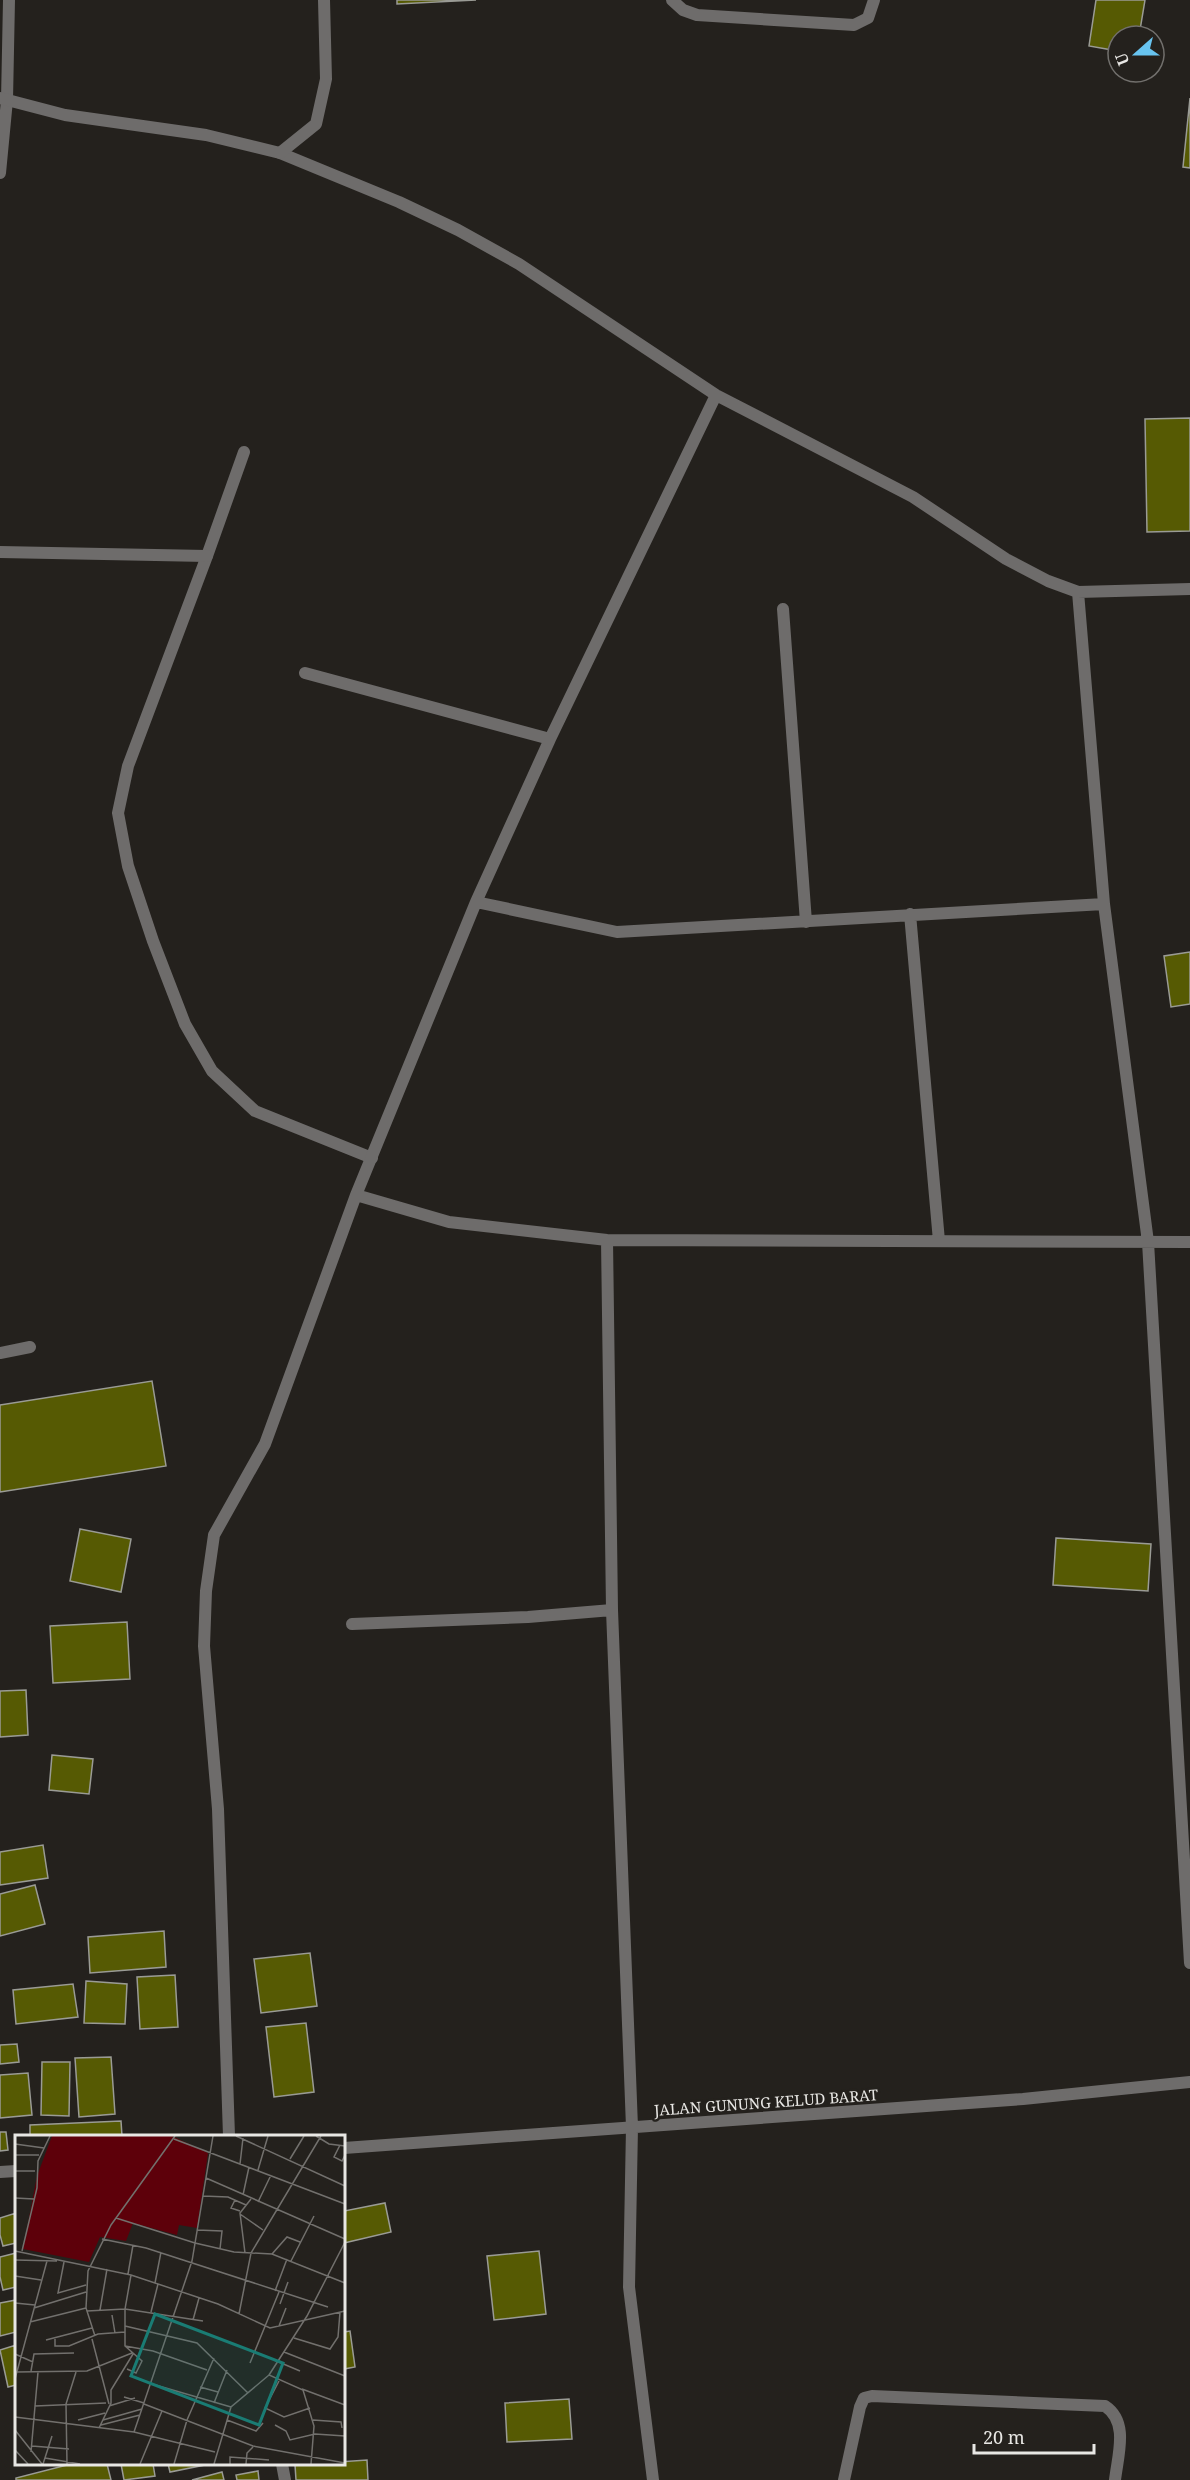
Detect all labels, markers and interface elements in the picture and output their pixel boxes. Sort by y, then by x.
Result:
north arrow [1106,24,1166,84]
text: U [1110,50,1134,69]
street label: JALAN GUNUNG KELUD BARAT [652,2084,879,2120]
inset map [15,2135,345,2465]
scale bar [974,2417,1094,2455]
text: 20 m [983,2425,1025,2449]

